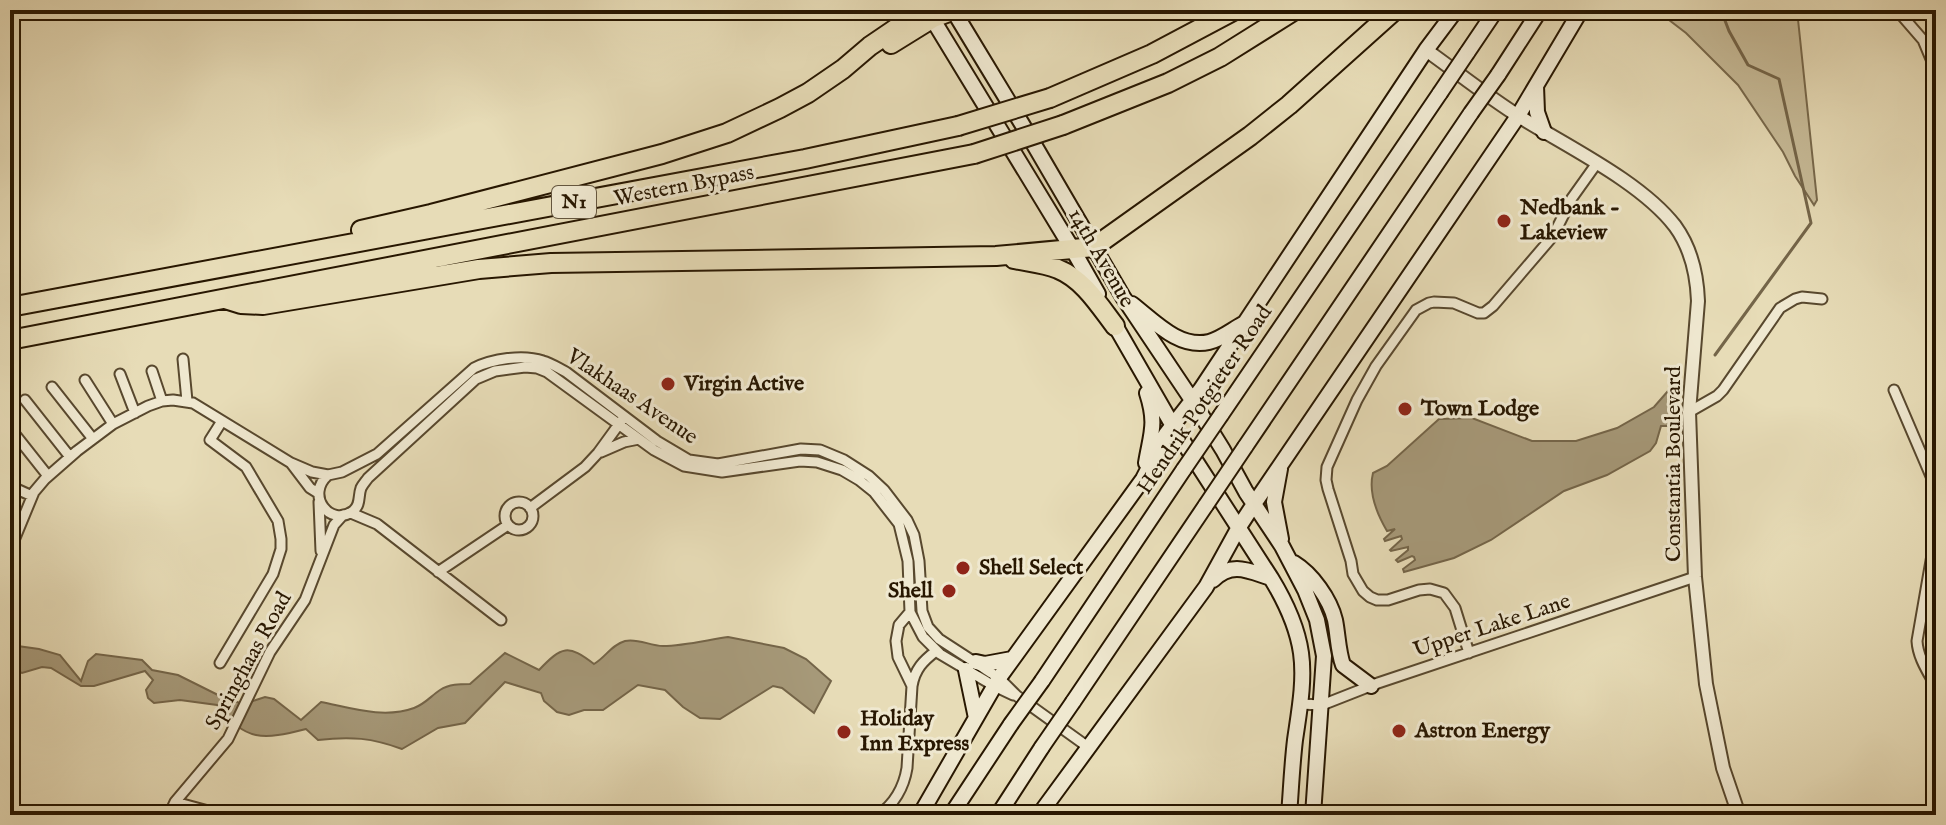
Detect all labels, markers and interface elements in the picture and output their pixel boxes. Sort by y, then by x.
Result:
street label: Western Bypass [612,159,756,213]
road number: N1 [552,186,596,218]
place label: Nedbank - Lakeview [1519,194,1620,247]
street label: 14th Avenue [1061,203,1141,313]
marker: Nedbank - Lakeview [1495,212,1513,230]
street label: Hendrik Potgieter Road [1131,300,1279,500]
street label: Vlakhaas Avenue [560,342,703,451]
street label: Constantia Boulevard [1660,366,1688,562]
place label: Virgin Active [683,370,804,398]
marker: Virgin Active [659,375,677,393]
place label: Town Lodge [1420,395,1539,423]
marker: Town Lodge [1396,400,1414,418]
place label: Shell Select [979,554,1084,582]
marker: Shell Select [954,559,972,577]
place label: Shell [888,577,934,605]
marker: Shell [940,582,958,600]
street label: Springhaas Road [199,587,299,735]
street label: Upper Lake Lane [1410,587,1574,665]
place label: Holiday Inn Express [860,705,969,758]
place label: Astron Energy [1414,717,1551,745]
marker: Astron Energy [1390,722,1408,740]
marker: Holiday Inn Express [835,723,853,741]

